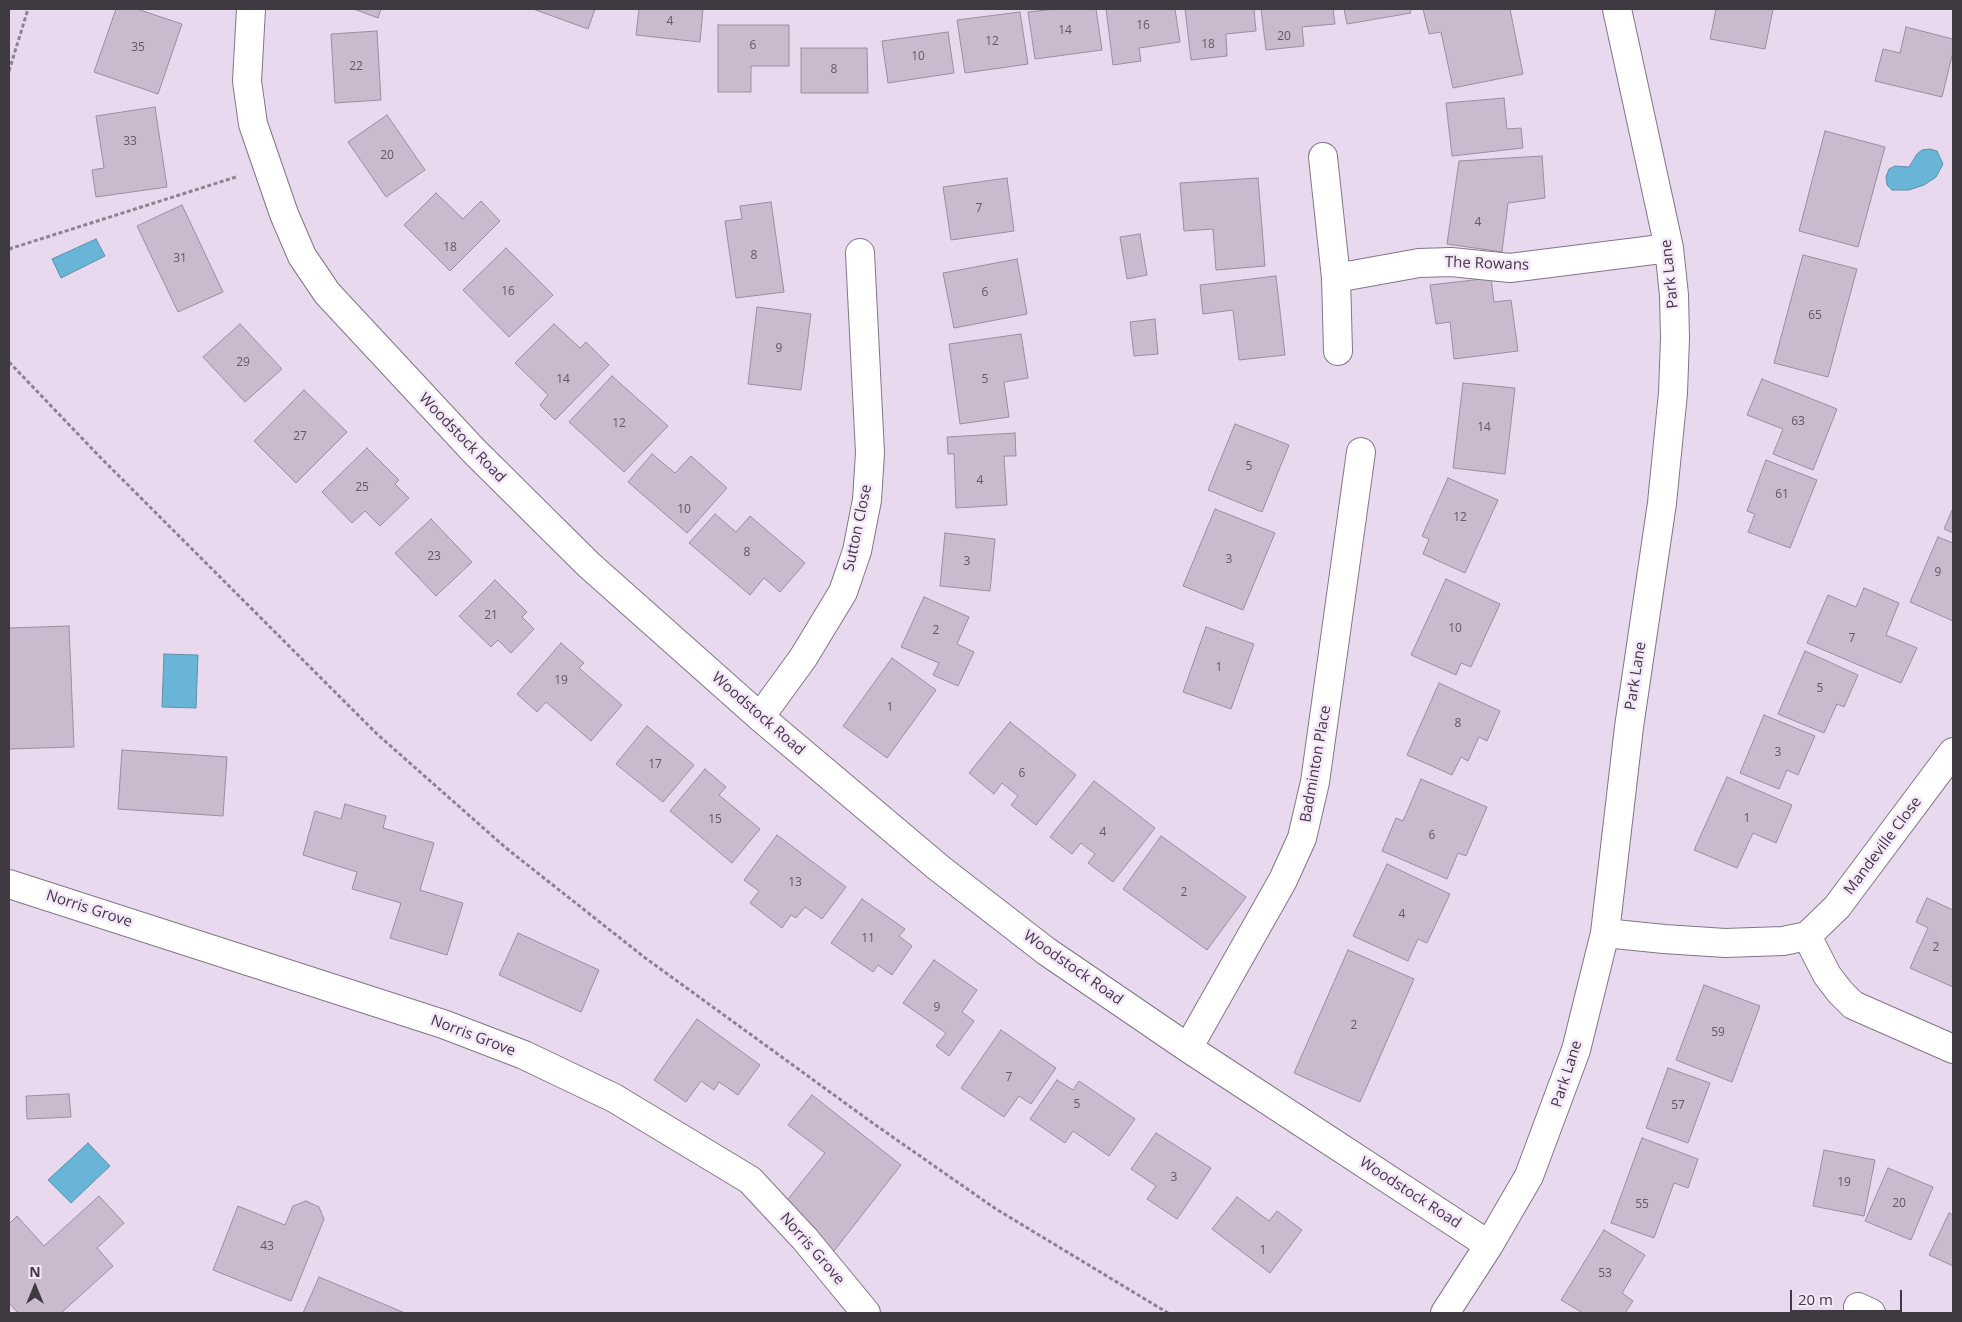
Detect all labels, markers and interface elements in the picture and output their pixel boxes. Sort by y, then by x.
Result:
house number: 4 [667,15,673,29]
house number: 16 [1136,19,1150,33]
house number: 14 [1058,24,1072,38]
house number: 20 [1277,30,1291,44]
house number: 12 [985,35,999,49]
house number: 18 [1201,38,1215,52]
house number: 6 [750,39,756,53]
house number: 35 [131,41,145,55]
house number: 10 [911,50,925,64]
house number: 22 [349,60,363,74]
house number: 8 [831,63,837,77]
house number: 33 [123,135,137,149]
house number: 20 [380,149,394,163]
house number: 7 [976,202,982,216]
house number: 4 [1475,216,1481,230]
street label: Park Lane [1657,239,1683,309]
house number: 18 [443,241,457,255]
house number: 8 [751,249,757,263]
house number: 31 [173,252,187,266]
street label: The Rowans [1445,254,1529,274]
house number: 16 [501,285,515,299]
house number: 6 [982,286,988,300]
house number: 65 [1808,309,1822,323]
house number: 9 [776,342,782,356]
house number: 29 [236,356,250,370]
house number: 14 [556,373,570,387]
house number: 5 [982,373,988,387]
street label: Woodstock Road [415,390,509,486]
house number: 63 [1791,415,1805,429]
house number: 12 [612,417,626,431]
house number: 14 [1477,421,1491,435]
house number: 27 [293,430,307,444]
house number: 5 [1246,460,1252,474]
house number: 4 [977,474,983,488]
house number: 25 [355,481,369,495]
street label: Sutton Close [840,483,876,573]
house number: 61 [1775,488,1789,502]
house number: 10 [677,503,691,517]
house number: 12 [1453,511,1467,525]
house number: 8 [744,546,750,560]
house number: 23 [427,550,441,564]
house number: 3 [1226,553,1232,567]
house number: 3 [964,555,970,569]
house number: 9 [1935,566,1941,580]
house number: 21 [484,609,498,623]
house number: 10 [1448,622,1462,636]
house number: 2 [933,624,939,638]
house number: 7 [1849,632,1855,646]
street label: Park Lane [1622,640,1650,712]
house number: 1 [1216,661,1222,675]
street label: Woodstock Road [708,669,808,759]
house number: 19 [554,674,568,688]
house number: 5 [1817,682,1823,696]
house number: 1 [887,701,893,715]
street label: Badminton Place [1297,704,1335,824]
house number: 8 [1455,717,1461,731]
house number: 3 [1775,746,1781,760]
house number: 17 [648,758,662,772]
house number: 6 [1019,767,1025,781]
street label: Mandeville Close [1840,794,1926,898]
house number: 1 [1744,812,1750,826]
house number: 15 [708,813,722,827]
house number: 4 [1100,826,1106,840]
house number: 6 [1429,829,1435,843]
house number: 13 [788,876,802,890]
house number: 2 [1181,886,1187,900]
street label: Norris Grove [44,887,134,931]
house number: 4 [1399,908,1405,922]
street label: Woodstock Road [1020,927,1126,1009]
house number: 11 [861,932,875,946]
house number: 2 [1933,941,1939,955]
house number: 9 [934,1001,940,1015]
street label: Norris Grove [428,1012,518,1060]
house number: 2 [1351,1019,1357,1033]
house number: 59 [1711,1026,1725,1040]
street label: Park Lane [1548,1038,1586,1110]
house number: 7 [1006,1071,1012,1085]
house number: 5 [1074,1098,1080,1112]
house number: 57 [1671,1099,1685,1113]
street label: Woodstock Road [1356,1153,1464,1233]
house number: 3 [1171,1171,1177,1185]
house number: 19 [1837,1176,1851,1190]
house number: 20 [1892,1197,1906,1211]
house number: 55 [1635,1198,1649,1212]
street label: Norris Grove [776,1209,848,1289]
house number: 43 [260,1240,274,1254]
house number: 1 [1260,1244,1266,1258]
north arrow [10,1262,60,1312]
text: N [29,1262,41,1281]
house number: 53 [1598,1267,1612,1281]
scale bar [1792,1280,1904,1312]
text: 20 m [1798,1289,1833,1309]

